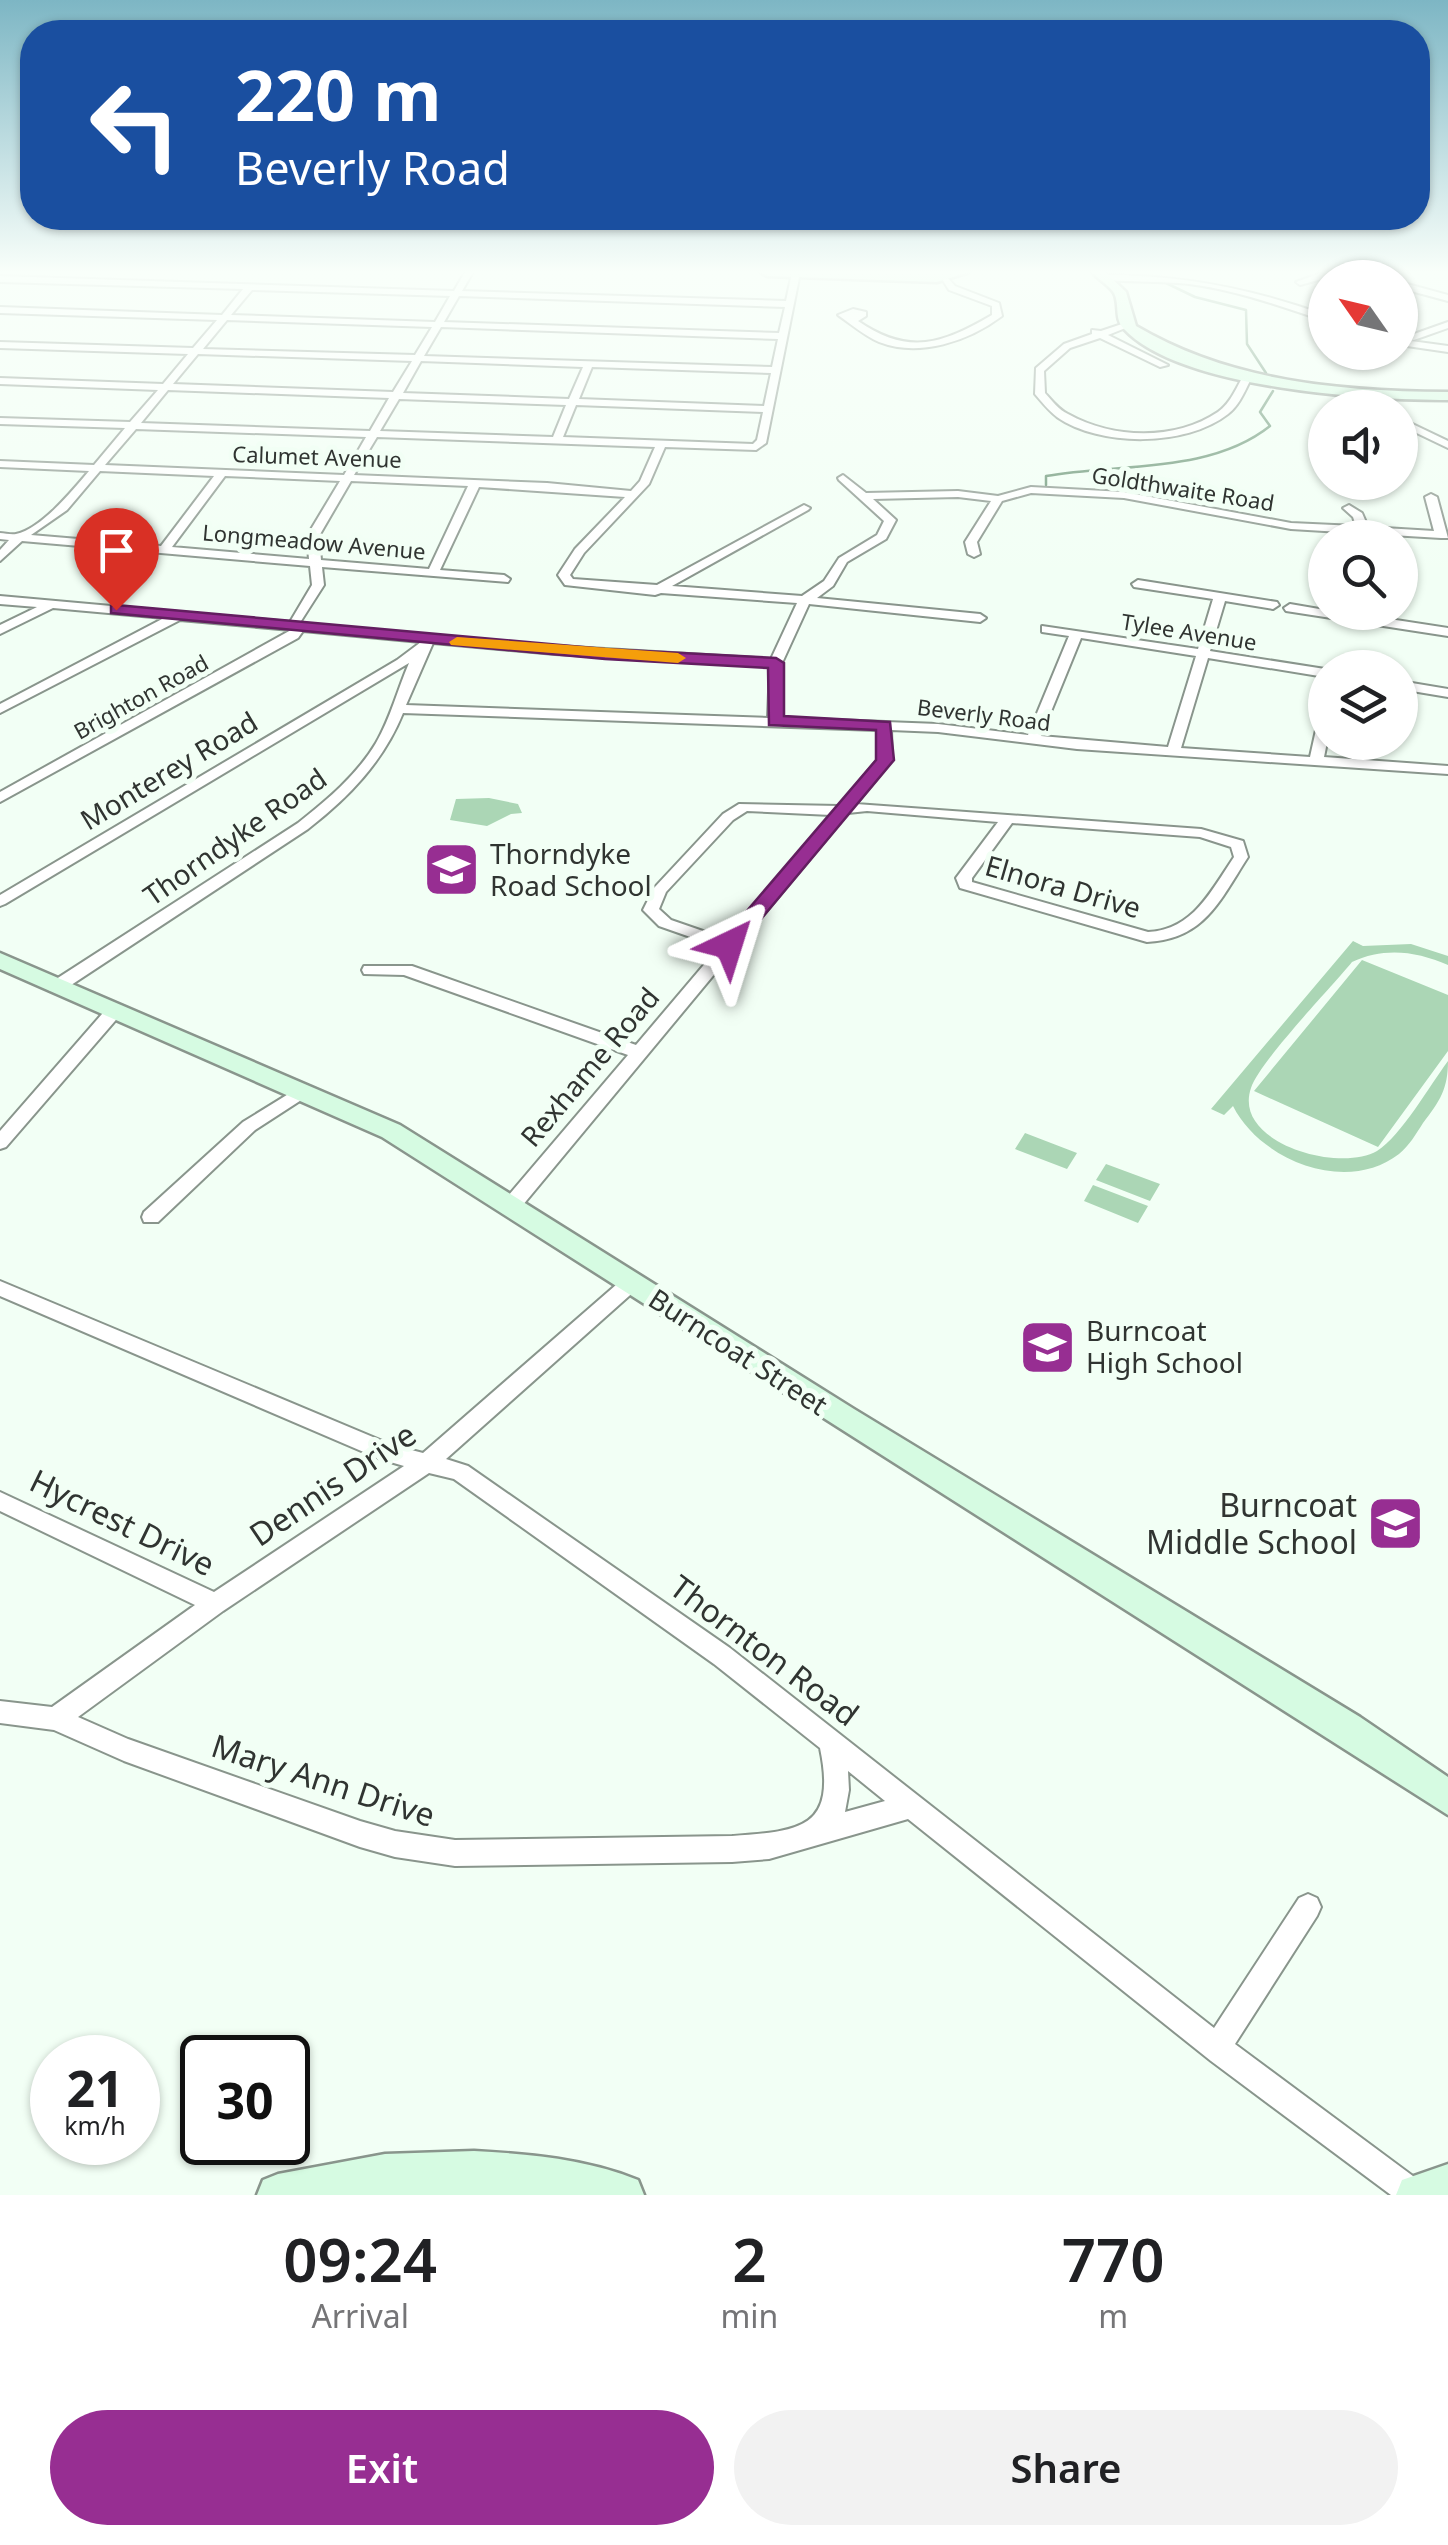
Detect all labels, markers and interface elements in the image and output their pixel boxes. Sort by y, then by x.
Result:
text: 220 m [235,46,442,142]
icon: left [70,60,200,190]
text: Beverly Road [235,137,510,198]
north arrow [1308,260,1418,370]
map controls [1308,260,1418,760]
button: sound [1308,390,1418,500]
street label: Calumet Avenue [232,438,402,474]
street label: Goldthwaite Road [1090,459,1277,517]
pin [74,508,159,611]
street label: Longmeadow Avenue [201,516,427,566]
button: search [1308,520,1418,630]
icon: arrive [89,523,144,578]
street label: Tylee Avenue [1119,606,1259,657]
street label: Brighton Road [68,647,213,746]
button: layers [1308,650,1418,760]
street label: Beverly Road [916,691,1053,737]
street label: Monterey Road [73,702,264,838]
street label: Thorndyke Road [135,759,334,914]
place label: Thorndyke Road School [490,834,652,904]
school or university icon: Thorndyke Road School [421,840,481,900]
street label: Elnora Drive [981,846,1146,926]
position arrow [677,893,781,997]
street label: Rexhame Road [511,979,667,1154]
street label: Burncoat Street [642,1279,835,1423]
place label: Burncoat High School [1086,1311,1243,1381]
school or university icon: Burncoat High School [1017,1317,1077,1377]
street label: Dennis Drive [241,1412,424,1555]
street label: Hycrest Drive [23,1458,222,1585]
place label: Burncoat Middle School [1146,1483,1357,1563]
school or university icon: Burncoat Middle School [1366,1494,1426,1554]
street label: Thornton Road [662,1565,868,1735]
street label: Mary Ann Drive [206,1723,441,1836]
speed limit sign: 30 [180,2035,310,2165]
text: 21 [66,2054,124,2122]
text: km/h [64,2108,126,2142]
text: 09:24 [283,2218,437,2300]
text: 2 [732,2218,767,2300]
text: 770 [1062,2218,1165,2300]
text: Arrival [311,2294,409,2337]
text: min [720,2294,778,2337]
text: m [1098,2294,1128,2337]
button: Exit [50,2410,714,2525]
button: Share [734,2410,1398,2525]

